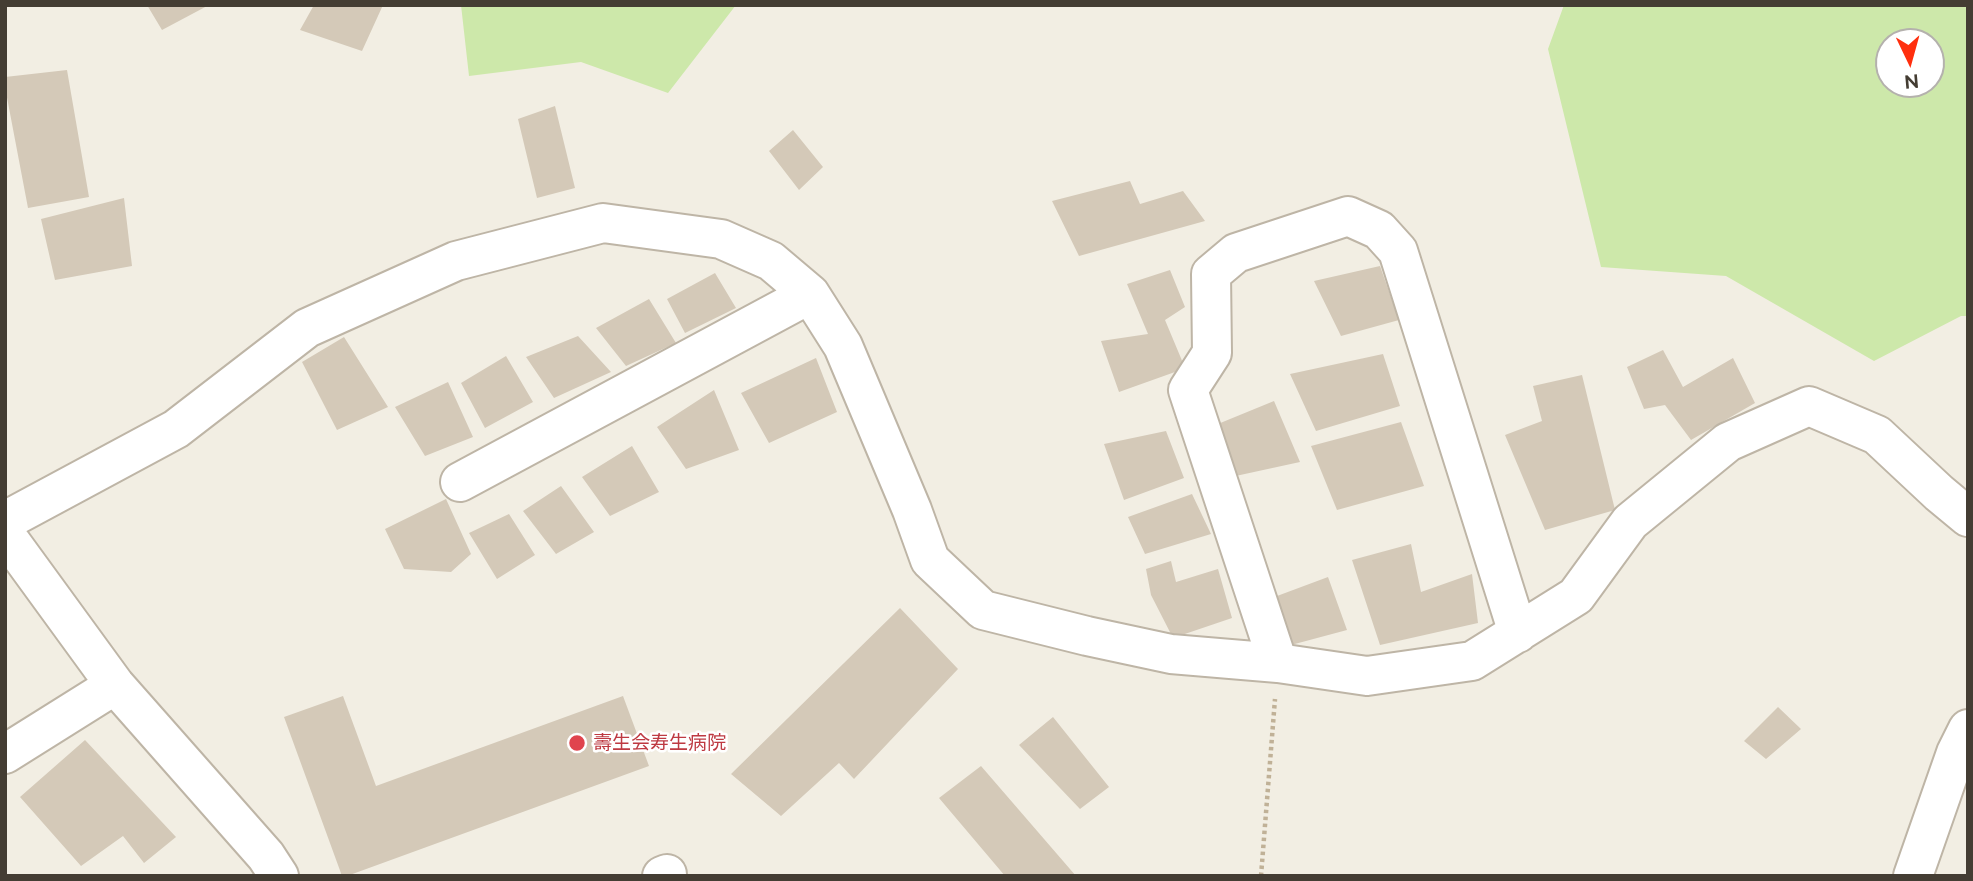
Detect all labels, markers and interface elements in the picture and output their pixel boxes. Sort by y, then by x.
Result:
north arrow [1875,28,1945,98]
text: N [1903,70,1920,94]
place label: 壽生会寿生病院 [593,732,726,754]
marker: 壽生会寿生病院 [567,733,587,753]

